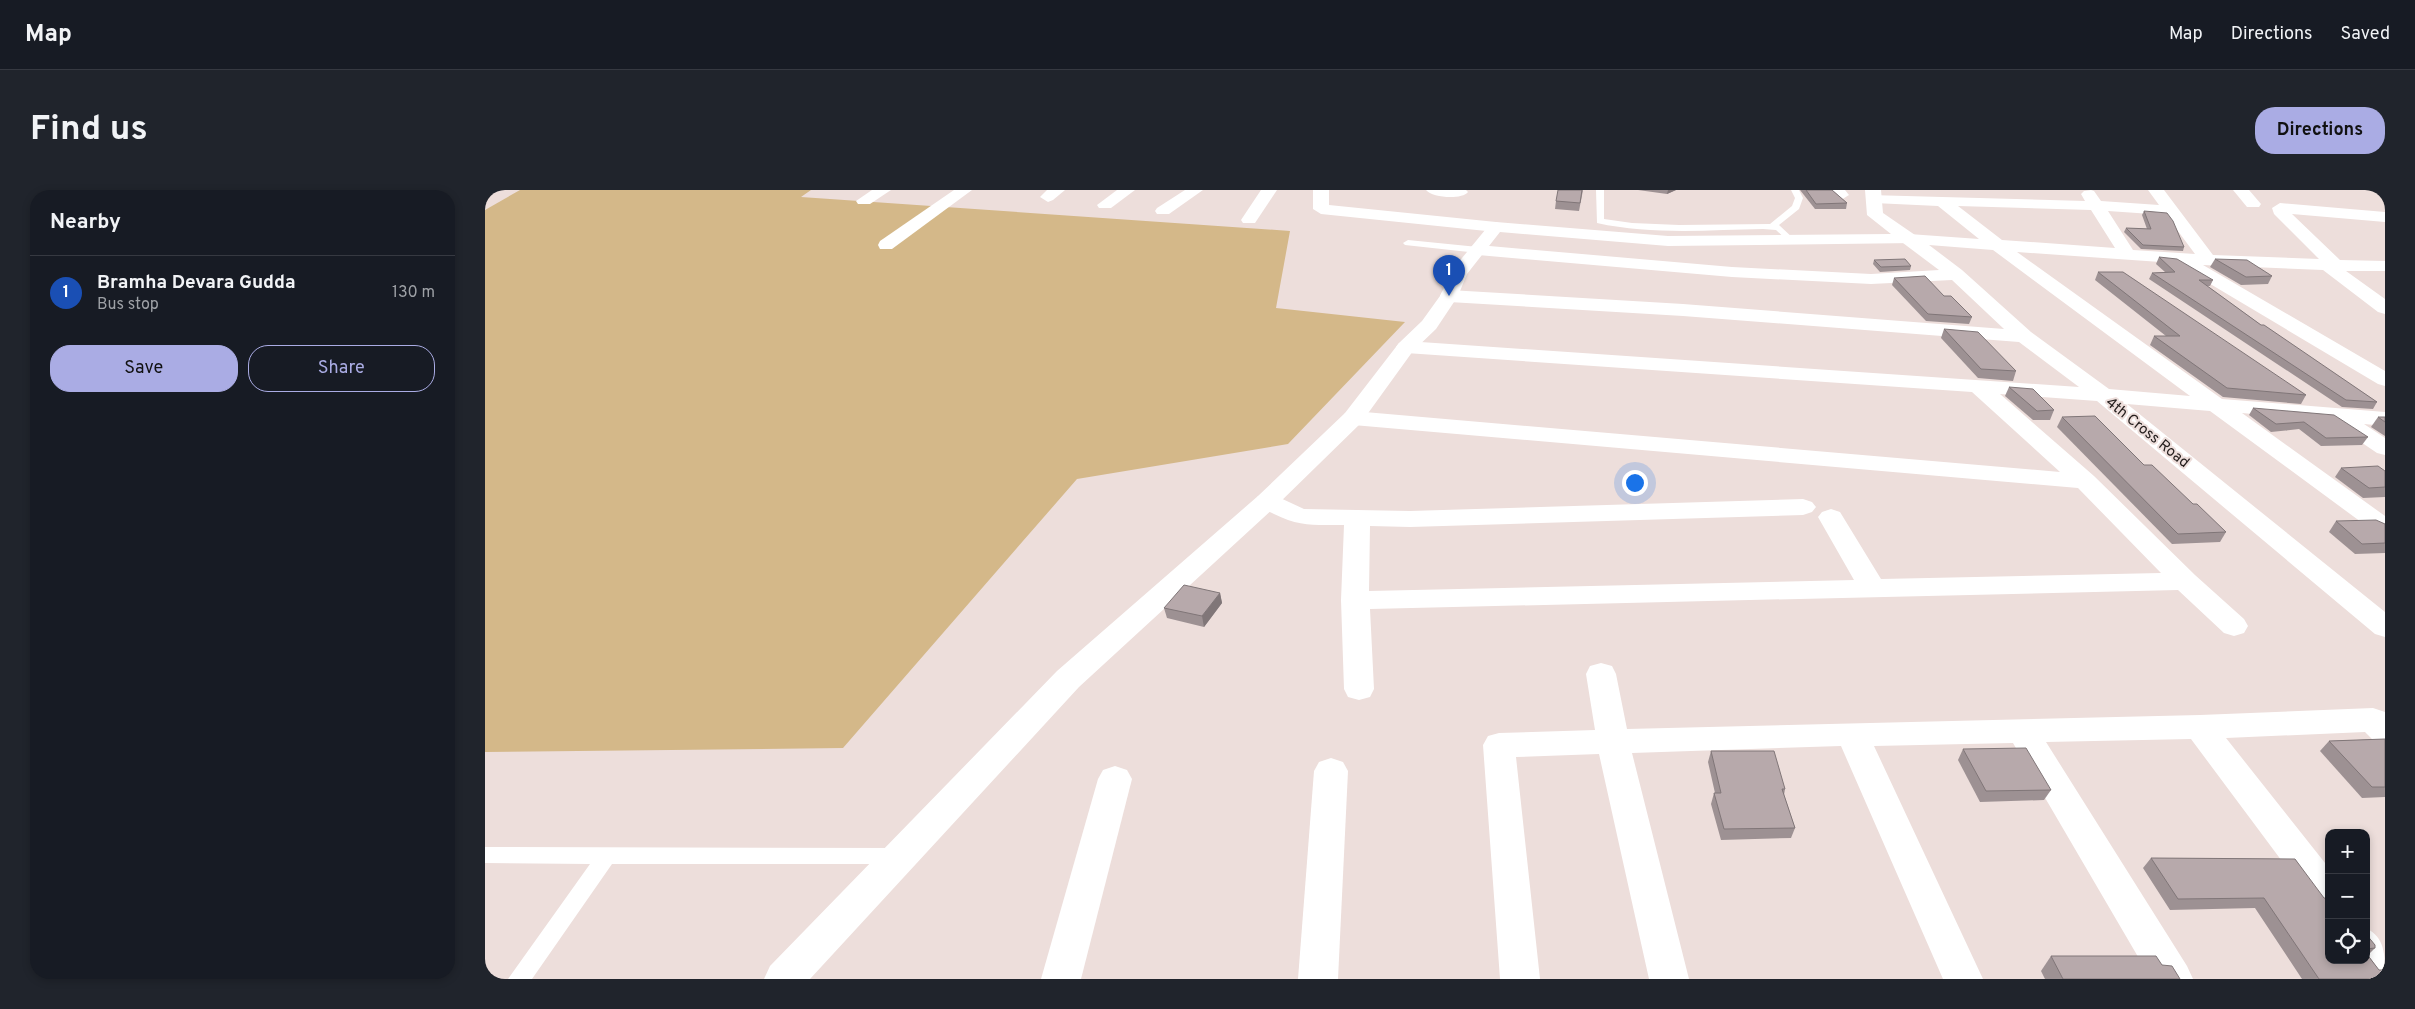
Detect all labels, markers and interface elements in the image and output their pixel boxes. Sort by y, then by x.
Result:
text: Map [25,20,72,50]
text: Map [2169,23,2203,46]
text: Directions [2231,23,2313,46]
text: Saved [2341,23,2390,46]
button: Directions [2255,107,2385,154]
text: Find us [30,108,148,152]
text: Nearby [50,209,121,236]
pin: 1 [1433,255,1465,296]
text: Bramha Devara Gudda [97,271,296,295]
text: 1 [63,283,69,303]
text: 130 m [392,283,435,303]
text: Bus stop [97,295,159,315]
button: Save [50,345,238,392]
button: Share [248,345,435,392]
street label: 4th Cross Road [2101,394,2193,473]
your location [1622,470,1648,496]
map controls [2325,829,2370,964]
button: + [2325,829,2370,874]
button: − [2325,874,2370,919]
button: locate [2325,919,2370,964]

